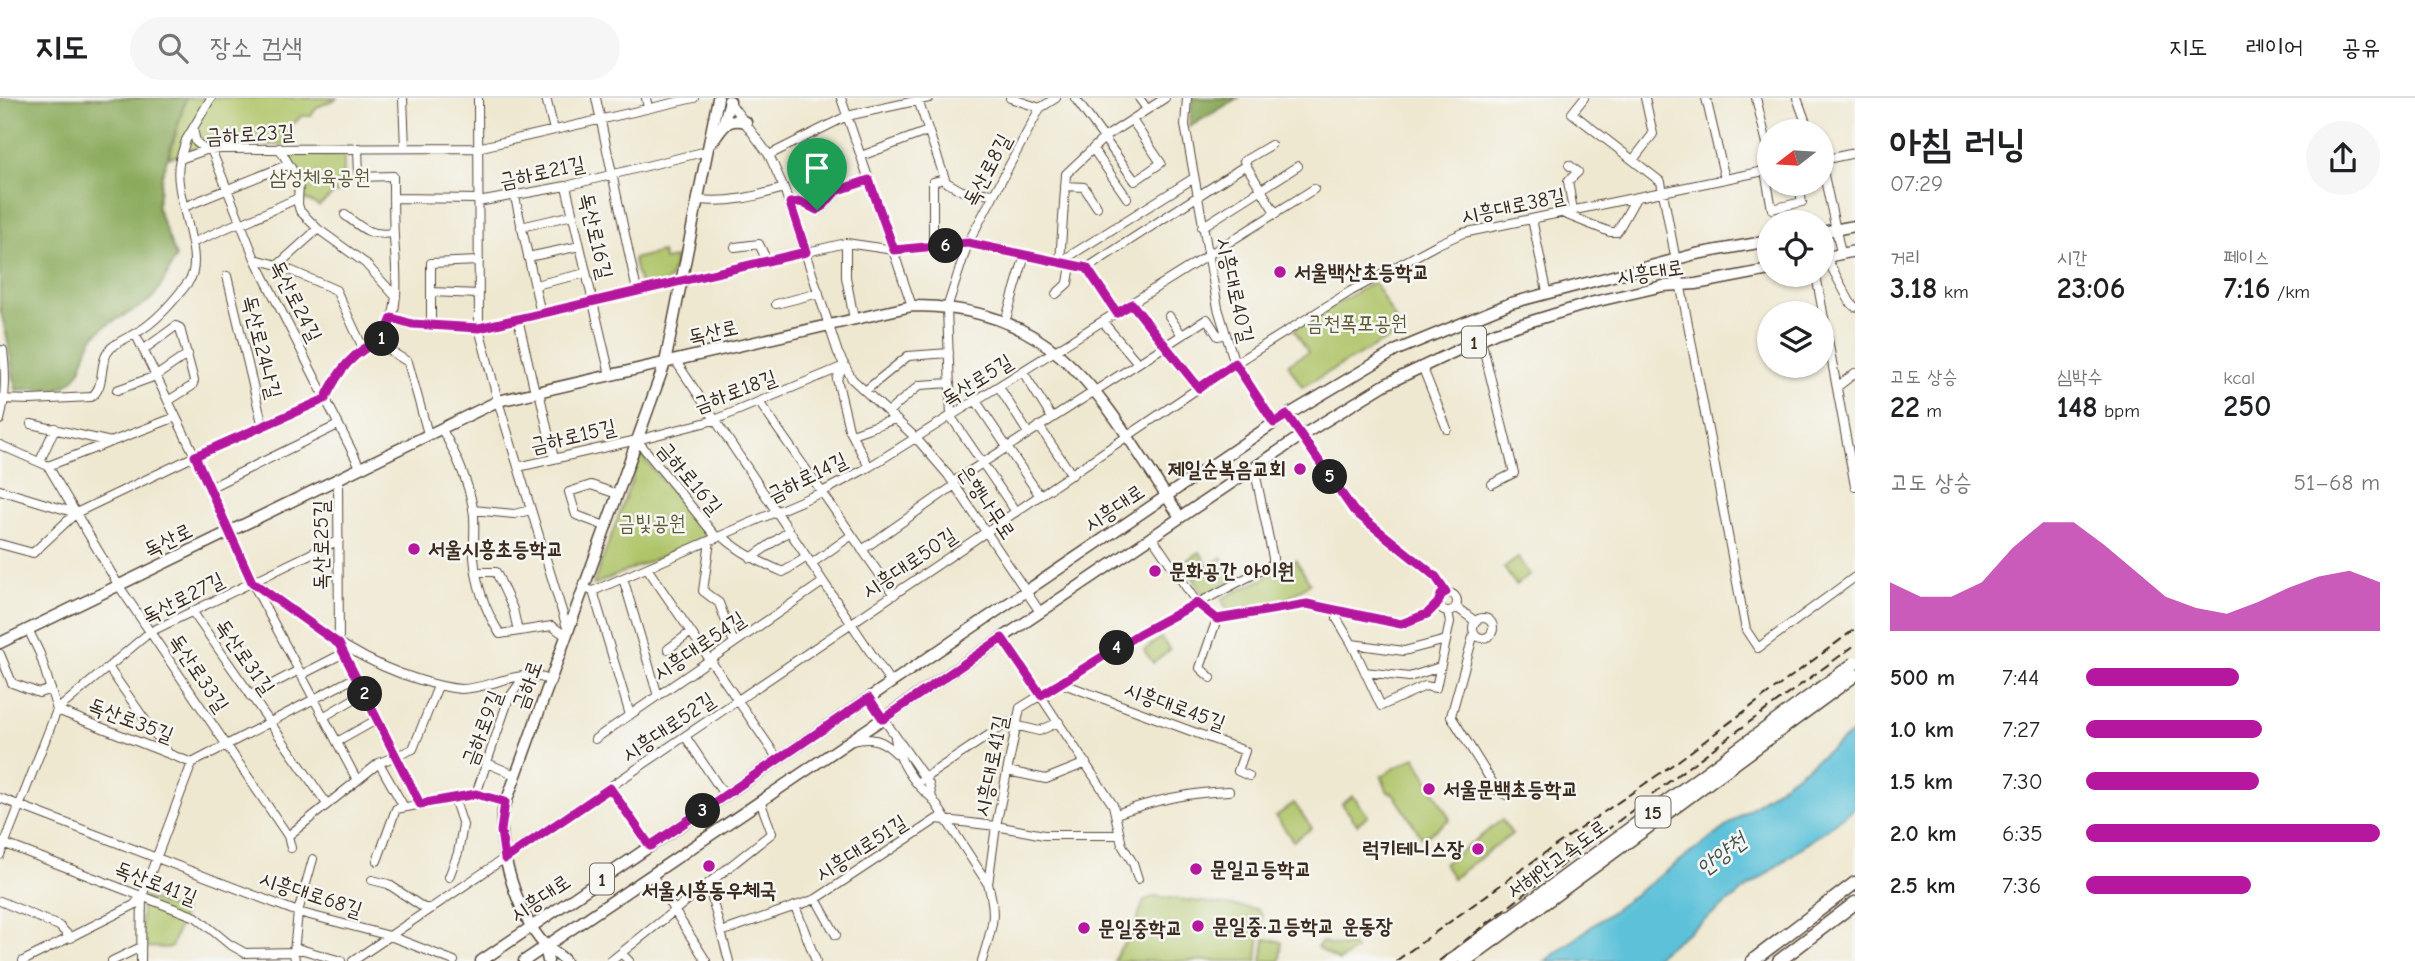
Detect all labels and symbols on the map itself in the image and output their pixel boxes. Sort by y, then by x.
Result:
north arrow [1757,119,1834,196]
street label: 금하로23길 [205,120,295,148]
street label: 독산로8길 [958,130,1016,210]
pin [787,138,847,210]
street label: 금하로21길 [497,151,587,193]
park label: 삼성체육공원 [269,165,371,189]
street label: 시흥대로38길 [1459,183,1567,229]
street label: 독산로16길 [574,191,618,281]
pin: 6 [928,228,964,264]
street label: 시흥대로40길 [1211,235,1259,345]
street label: 시흥대로 [1615,255,1685,289]
street label: 독산로24길 [265,256,327,346]
place label: 서울백산초등학교 [1294,260,1429,284]
marker: 서울백산초등학교 [1272,264,1288,280]
street label: 독산로24나길 [238,293,286,401]
park label: 금천폭포공원 [1306,311,1408,335]
street label: 독산로 [686,315,740,349]
pin: 1 [364,322,400,356]
road number: 1 [1462,326,1486,358]
street label: 독산로5길 [937,349,1017,411]
street label: 금하로18길 [690,365,780,417]
street label: 금하로15길 [528,414,618,458]
street label: 금하로16길 [653,437,727,519]
street label: 금하로14길 [763,447,851,507]
place label: 제일순복음교회 [1168,457,1286,481]
street label: 은행나무로 [953,460,1021,544]
pin: 5 [1312,460,1348,494]
marker: 제일순복음교회 [1292,461,1308,477]
street label: 시흥대로 [1079,479,1149,537]
street label: 독산로25길 [309,500,333,590]
park label: 금빛공원 [618,511,686,535]
street label: 독산로 [140,518,196,562]
street label: 시흥대로50길 [857,523,961,603]
place label: 서울시흥초등학교 [428,537,563,561]
marker: 서울시흥초등학교 [406,541,422,557]
place label: 문화공간 아이원 [1169,559,1295,583]
marker: 문화공간 아이원 [1147,563,1163,579]
street label: 독산로27길 [138,567,228,629]
street label: 시흥대로54길 [648,606,750,686]
street label: 독산로31길 [210,615,280,699]
street label: 독산로33길 [164,629,234,717]
pin: 4 [1100,630,1134,666]
street label: 금하로 [507,657,547,713]
pin: 2 [348,676,382,712]
street label: 시흥대로45길 [1121,677,1229,735]
street label: 금하로9길 [457,687,507,769]
street label: 시흥대로52길 [617,687,719,767]
street label: 독산로35길 [85,693,177,747]
street label: 시흥대로41길 [969,713,1013,819]
place label: 서울문백초등학교 [1443,777,1578,801]
marker: 서울문백초등학교 [1421,781,1437,797]
pin: 3 [686,794,720,828]
road number: 15 [1636,796,1670,828]
street label: 시흥대로51길 [811,810,911,886]
street label: 서해안고속도로 [1502,815,1612,903]
water label: 안양천 [1691,825,1754,882]
place label: 럭키테니스장 [1363,837,1464,861]
marker: 럭키테니스장 [1470,841,1486,857]
street label: 독산로41길 [112,856,201,910]
place label: 문일고등학교 [1210,857,1311,881]
marker: 서울시흥동우체국 [701,858,717,874]
marker: 문일고등학교 [1188,861,1204,877]
road number: 1 [590,864,614,894]
street label: 시흥대로68길 [257,866,366,922]
street label: 시흥대로 [505,869,575,927]
place label: 서울시흥동우체국 [641,878,777,902]
place label: 문일중·고등학교 운동장 [1212,914,1393,938]
place label: 문일중학교 [1098,916,1183,940]
marker: 문일중·고등학교 운동장 [1190,918,1206,934]
marker: 문일중학교 [1076,920,1092,936]

